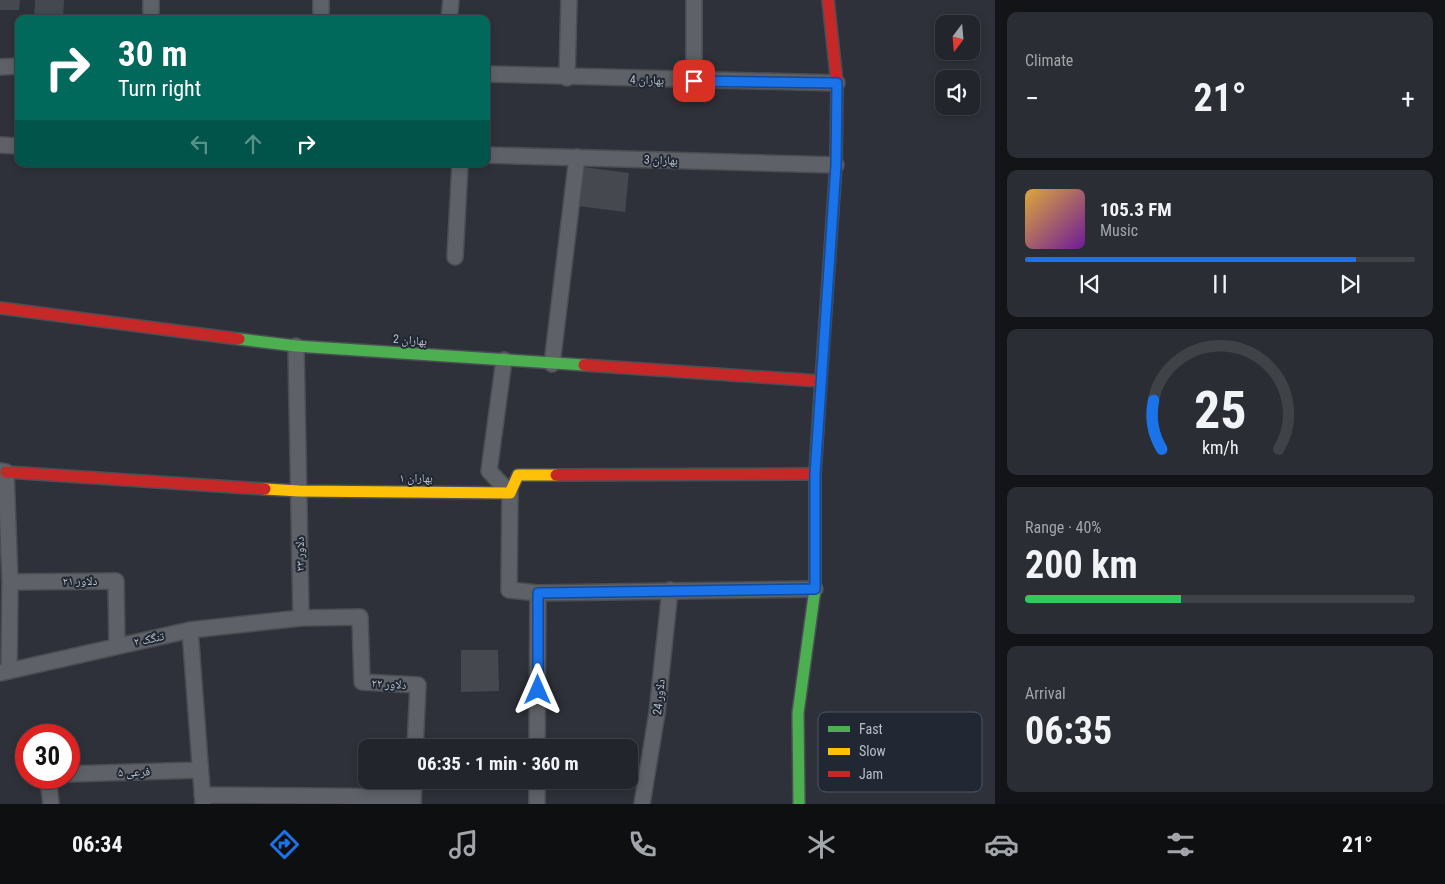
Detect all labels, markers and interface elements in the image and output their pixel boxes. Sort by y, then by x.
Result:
north arrow [935,15,980,60]
map controls [935,15,980,115]
text: 30 m [118,34,187,75]
icon: right [35,35,100,100]
text: Climate [1025,51,1073,70]
pin [673,60,715,102]
icon: arrive [680,67,708,95]
button: sound [935,70,980,115]
street label: بهاران 4 [630,73,664,88]
text: Turn right [118,76,201,101]
text: 21° [1193,76,1247,120]
text: − [1025,82,1039,115]
text: + [1401,82,1415,115]
icon: left [186,130,214,158]
icon: ahead [239,130,267,158]
icon: right [292,130,320,158]
street label: بهاران 3 [644,152,678,168]
text: 105.3 FM [1100,198,1172,221]
text: Music [1100,221,1138,240]
icon: previous [1076,270,1104,298]
icon: pause [1206,270,1234,298]
icon: next [1336,270,1364,298]
street label: بهاران 2 [392,332,428,349]
text: 25 [1194,380,1246,441]
text: km/h [1202,437,1238,458]
street label: بهاران ۱ [399,471,433,485]
text: Range · 40% [1025,518,1101,537]
street label: دلاور ۲۳ [293,536,307,572]
text: 200 km [1025,543,1138,587]
street label: دلاور ۲۱ [63,574,98,588]
street label: تنگک ۲ [133,629,166,649]
position arrow [511,663,563,715]
street label: دلاور ۲۲ [371,676,407,692]
street label: دلاور 24 [650,678,668,716]
text: Arrival [1025,684,1066,703]
text: 06:35 [1025,709,1112,753]
legend [818,712,982,792]
text: Fast [859,721,883,737]
speed limit sign: 30 [15,724,80,789]
text: Slow [859,743,886,759]
text: 06:35 · 1 min · 360 m [417,752,579,775]
street label: فرعی ۵ [118,764,150,780]
text: Jam [859,766,883,782]
icon: directions [267,827,302,862]
icon: music [446,827,481,862]
icon: phone [625,827,660,862]
icon: climate [804,827,839,862]
icon: car [984,827,1019,862]
icon: filters [1163,827,1198,862]
text: 06:34 [72,832,123,857]
text: 21° [1342,832,1373,857]

